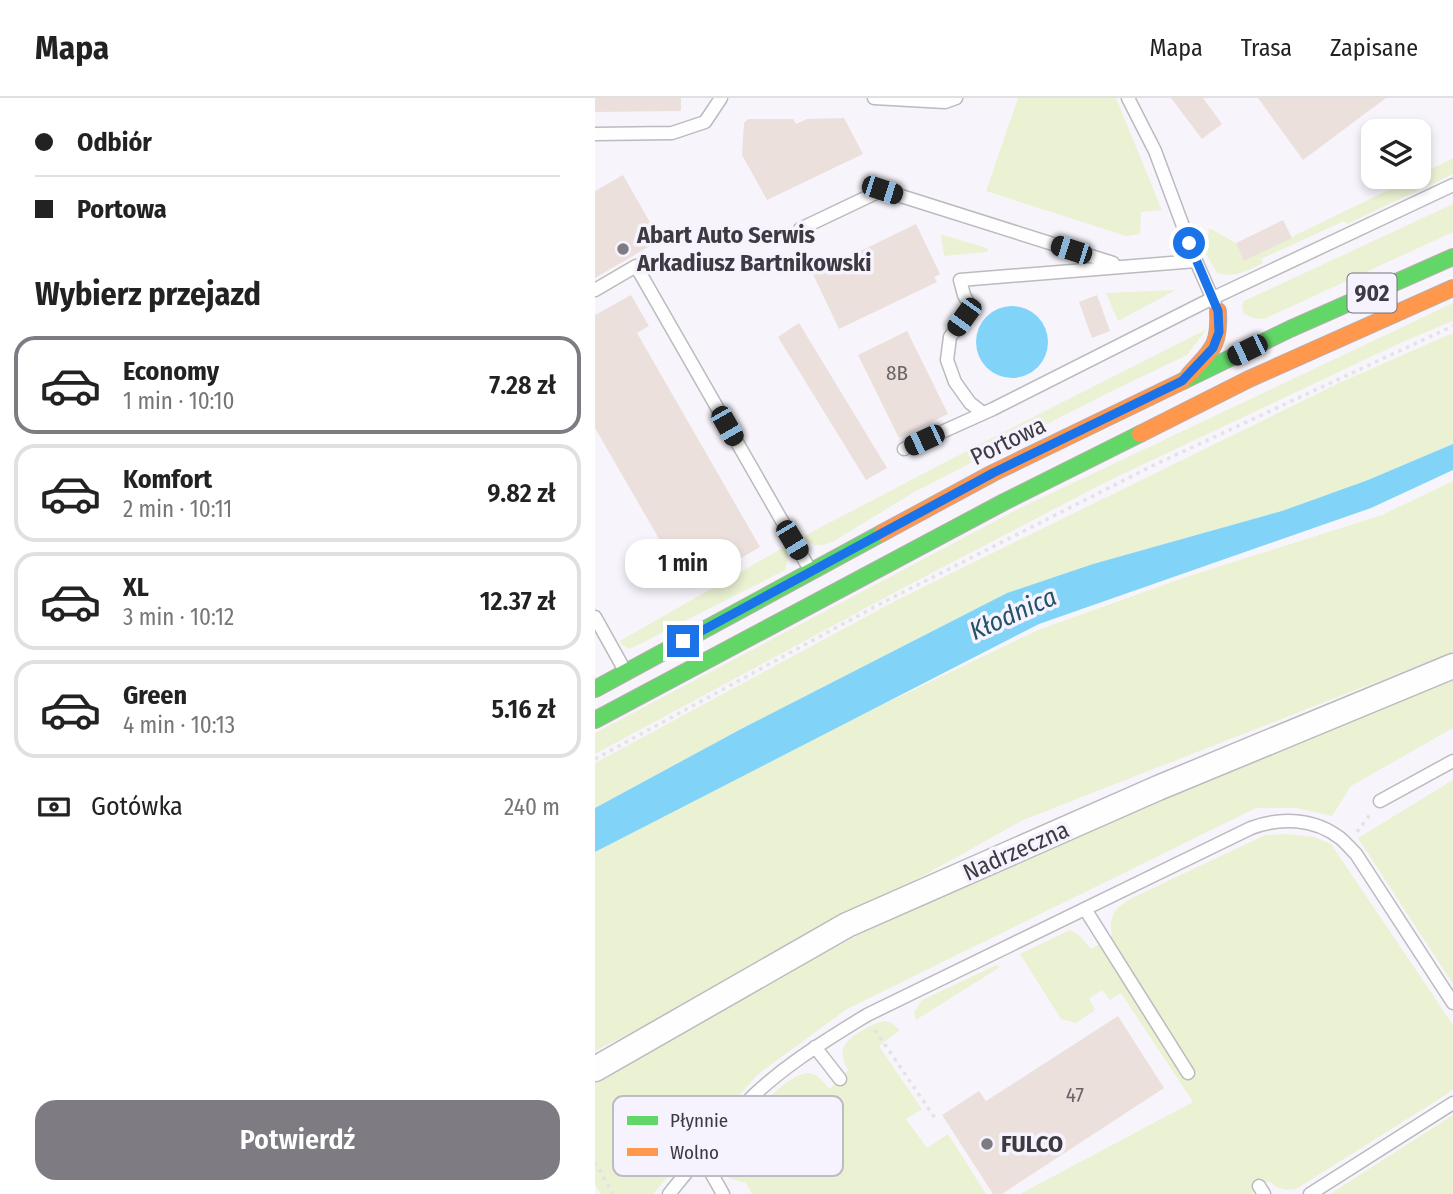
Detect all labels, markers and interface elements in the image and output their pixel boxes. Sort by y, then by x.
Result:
text: Mapa [35,28,109,68]
text: Mapa [1150,34,1203,62]
text: Trasa [1241,34,1292,62]
text: Zapisane [1330,34,1418,62]
map controls [1361,119,1431,189]
button: layers [1361,119,1431,189]
text: Odbiór [77,127,152,158]
car [859,174,906,206]
text: Portowa [77,194,167,225]
place label: Abart Auto Serwis Arkadiusz Bartnikowski [636,221,871,277]
route start [1173,227,1205,259]
car [1048,234,1095,266]
marker: Abart Auto Serwis Arkadiusz Bartnikowski [615,241,631,257]
road number: 902 [1347,274,1397,312]
text: Wybierz przejazd [35,275,261,313]
car [944,294,985,340]
car [1224,331,1271,369]
icon: car [39,354,102,417]
text: Economy [123,356,219,387]
house number: 8B [886,360,908,386]
text: 7.28 zł [489,370,556,401]
text: 1 min · 10:10 [123,387,235,415]
car [708,403,747,449]
street label: Portowa [966,411,1050,471]
car [901,422,948,458]
icon: car [39,462,102,525]
text: Komfort [123,464,212,495]
text: 9.82 zł [487,478,556,509]
text: 2 min · 10:11 [123,495,232,523]
car [773,517,812,563]
callout: 1 min [625,540,741,588]
text: 1 min [658,549,708,577]
icon: car [39,570,102,633]
text: XL [123,572,149,603]
water label: Kłodnica [965,581,1061,647]
text: 12.37 zł [480,586,556,617]
text: 3 min · 10:12 [123,603,234,631]
route end [667,625,699,657]
icon: car [39,678,102,741]
text: Green [123,680,187,711]
text: 5.16 zł [492,694,556,725]
text: 4 min · 10:13 [123,711,235,739]
icon: cash [35,788,73,826]
text: Gotówka [91,791,183,822]
text: 240 m [504,793,560,821]
street label: Nadrzeczna [959,815,1073,887]
house number: 47 [1066,1082,1084,1108]
legend [613,1096,843,1176]
button: Potwierdź [35,1100,560,1180]
text: Płynnie [670,1109,728,1132]
place label: FULCO [1001,1130,1063,1158]
marker: FULCO [979,1136,995,1152]
text: Wolno [670,1141,719,1164]

